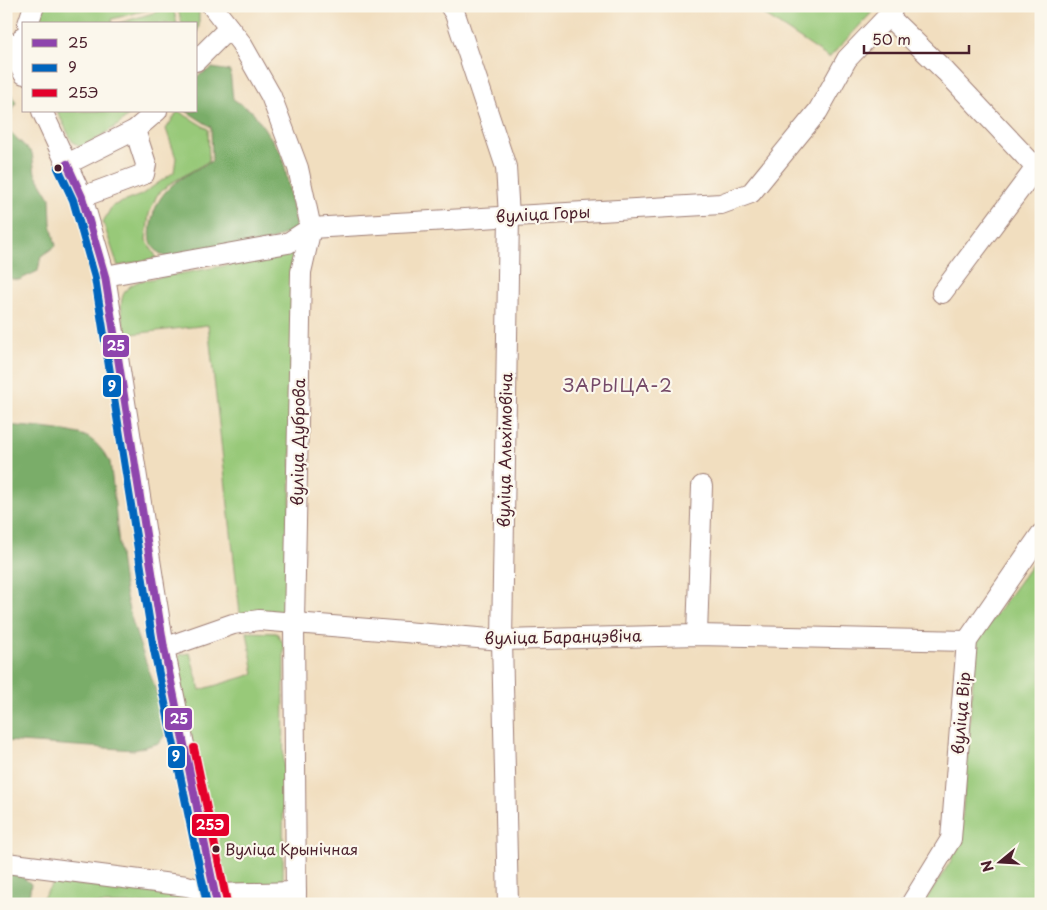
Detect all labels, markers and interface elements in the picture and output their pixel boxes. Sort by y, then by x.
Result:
legend [22,22,198,112]
scale bar [864,22,970,54]
text: 50 m [872,27,911,50]
text: 25 [68,30,88,53]
text: 9 [68,54,77,77]
text: 25Э [68,80,98,103]
unlabelled marker [53,163,63,173]
street label: вуліца Горы [495,199,591,227]
line badge: 25 [102,334,130,358]
text: 25 [107,335,125,356]
district label: ЗАРЫЦА-2 [563,371,673,398]
street label: вуліца Альхімовіча [491,372,517,528]
line badge: 9 [102,374,122,398]
text: 9 [108,375,116,396]
street label: вуліца Дуброва [284,378,310,506]
street label: вуліца Баранцэвіча [484,623,642,649]
street label: вуліца Вір [944,671,976,755]
line badge: 25 [164,707,193,731]
text: 25 [170,708,188,729]
line badge: 9 [167,745,186,769]
text: 9 [172,745,180,766]
line badge: 25Э [191,813,230,837]
text: 25Э [196,814,224,835]
place label: Вуліца Крынічная [225,837,358,860]
north arrow [974,838,1024,888]
marker: Вуліца Крынічная [211,844,221,854]
text: N [975,858,999,875]

